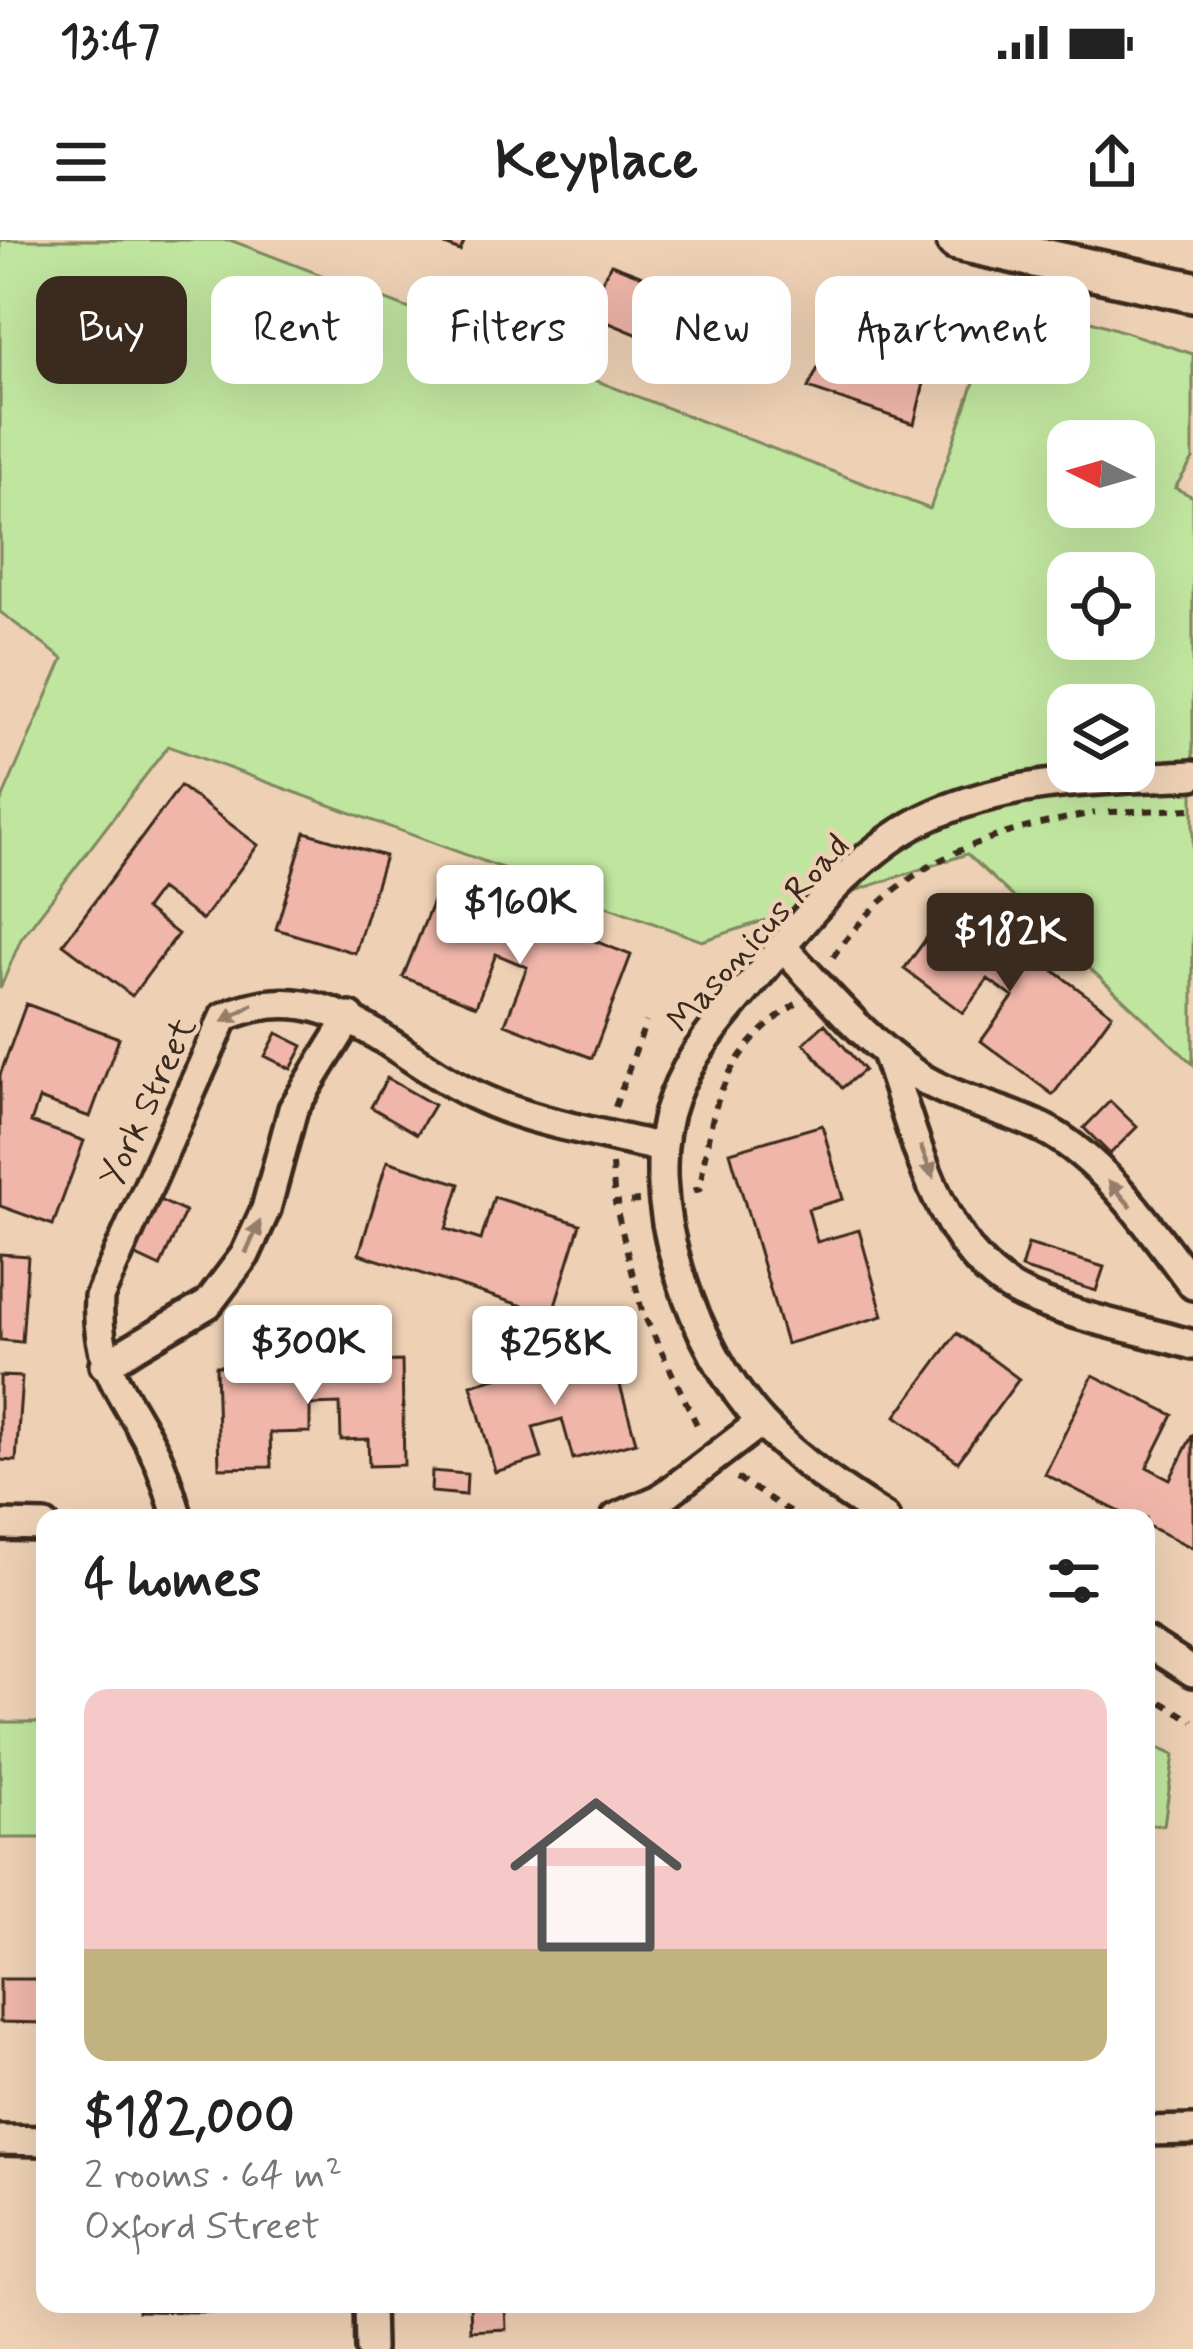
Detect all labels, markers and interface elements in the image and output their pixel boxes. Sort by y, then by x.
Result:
text: 13:47 [60,13,160,72]
text: Keyplace [495,127,698,198]
icon: menu [48,129,114,195]
icon: share [1079,129,1145,195]
chip: Buy [36,276,187,384]
chip: Rent [211,276,383,384]
chip: Filters [407,276,608,384]
chip: New [632,276,791,384]
chip: Apartment [815,276,1090,384]
north arrow [1047,420,1155,528]
map controls [1047,420,1155,792]
button: locate [1047,552,1155,660]
button: layers [1047,684,1155,792]
street label: Masonicus Road [658,825,861,1044]
pin: $160K [436,865,604,967]
text: $160K [464,878,576,929]
pin: $182K [926,893,1094,995]
text: $182K [954,906,1066,957]
one-way arrow [222,1002,255,1023]
street label: York Street [89,1010,209,1195]
one-way arrow [919,1145,938,1181]
one-way arrow [1107,1179,1134,1209]
one-way arrow [243,1219,263,1254]
pin: $300K [224,1305,392,1407]
pin: $258K [471,1306,639,1408]
text: $300K [251,1318,365,1369]
text: $258K [499,1319,611,1370]
text: 4 homes [84,1548,261,1614]
icon: filters [1041,1548,1107,1614]
icon: home [488,1767,704,1983]
text: $182,000 [84,2085,295,2151]
text: 2 rooms · 64 m² [84,2151,342,2202]
text: Oxford Street [84,2202,320,2253]

